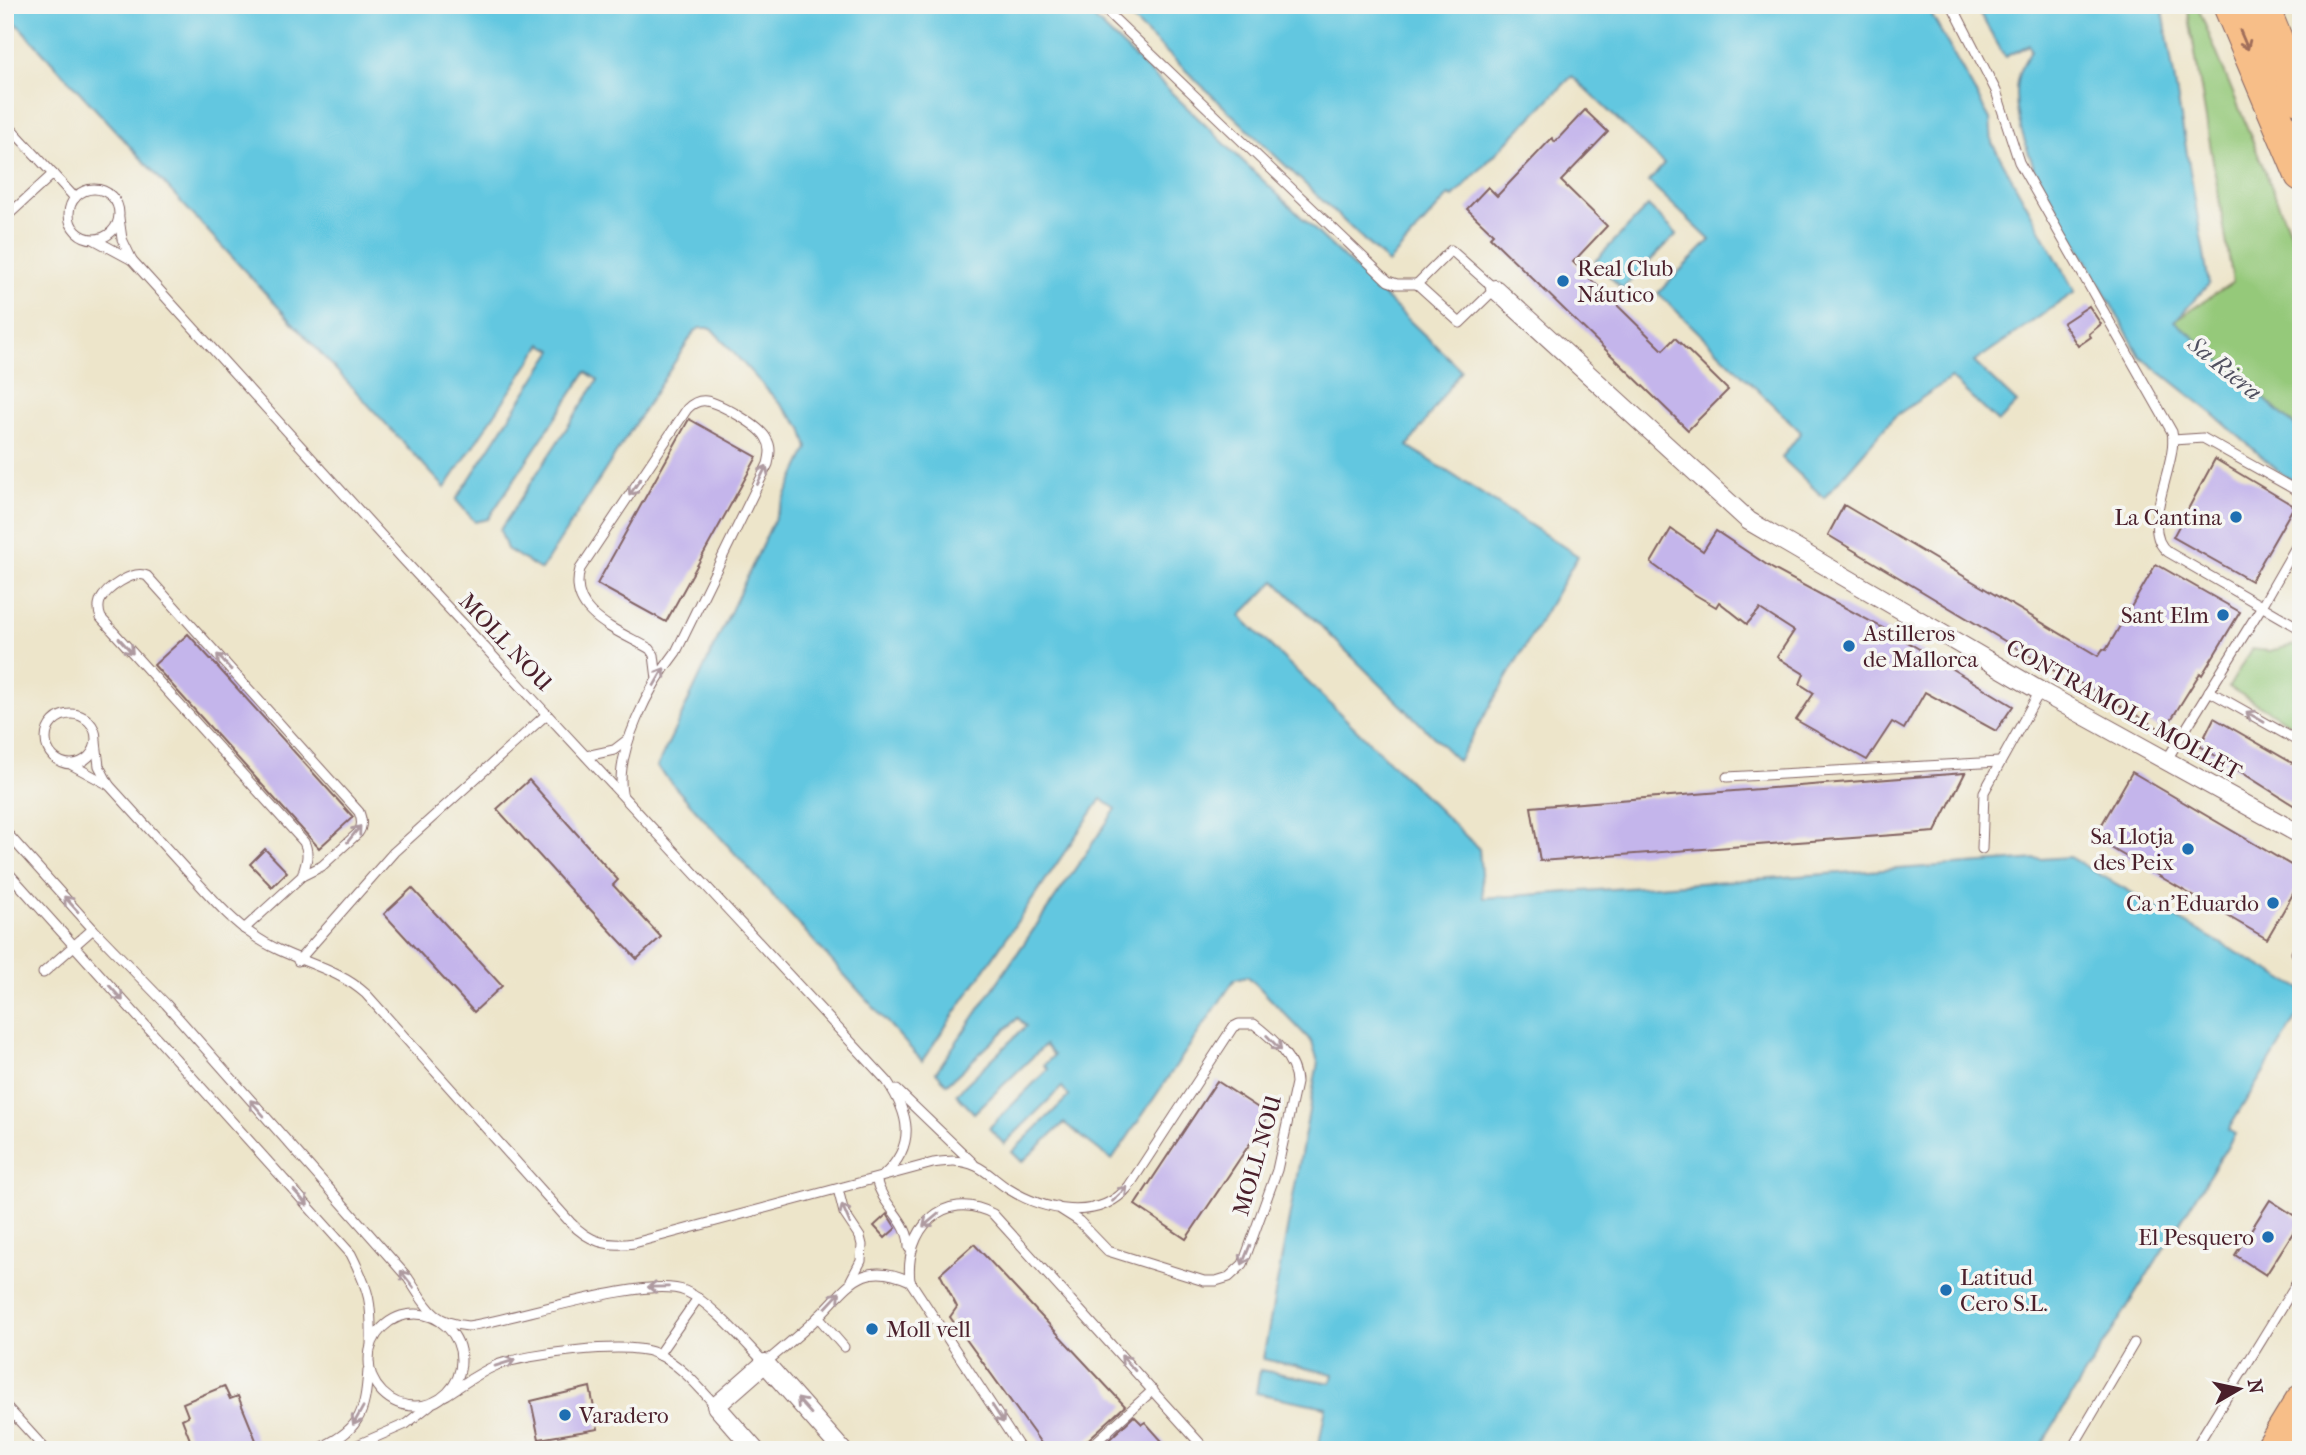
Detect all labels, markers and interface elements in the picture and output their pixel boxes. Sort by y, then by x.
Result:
one-way arrow [2238,29,2251,50]
place label: Real Club Náutico [1577,255,1673,308]
marker: Real Club Náutico [1555,273,1571,289]
water label: Sa Riera [2182,329,2267,406]
one-way arrow [756,465,770,486]
one-way arrow [627,477,642,496]
place label: La Cantina [2114,504,2222,531]
marker: La Cantina [2228,509,2244,525]
street label: MOLL NOU [453,588,558,697]
place label: Sant Elm [2121,602,2209,629]
marker: Sant Elm [2215,607,2231,623]
place label: Astilleros de Mallorca [1862,620,1978,673]
street label: CONTRAMOLL MOLLET [2001,633,2247,786]
one-way arrow [118,637,134,655]
marker: Astilleros de Mallorca [1841,638,1857,654]
one-way arrow [215,654,232,671]
one-way arrow [652,668,666,688]
one-way arrow [2245,710,2265,724]
place label: Sa Llotja des Peix [2090,823,2174,876]
one-way arrow [346,825,362,843]
marker: Sa Llotja des Peix [2180,841,2196,857]
place label: Ca n'Eduardo [2126,890,2259,917]
one-way arrow [63,895,79,913]
marker: Ca n'Eduardo [2265,895,2281,911]
one-way arrow [108,984,124,1002]
one-way arrow [1266,1034,1283,1051]
street label: MOLL NOU [1227,1092,1288,1219]
one-way arrow [249,1099,265,1117]
one-way arrow [1111,1186,1129,1203]
one-way arrow [293,1189,309,1207]
one-way arrow [839,1204,852,1225]
one-way arrow [922,1213,940,1228]
place label: El Pesquero [2138,1224,2254,1251]
marker: El Pesquero [2260,1229,2276,1245]
one-way arrow [1238,1244,1251,1266]
place label: Latitud Cero S.L. [1960,1264,2048,1317]
one-way arrow [400,1270,415,1288]
one-way arrow [646,1280,669,1294]
marker: Latitud Cero S.L. [1938,1282,1954,1298]
one-way arrow [825,1292,842,1309]
place label: Moll vell [886,1316,972,1343]
marker: Moll vell [864,1321,880,1337]
one-way arrow [1120,1354,1136,1372]
north arrow [2204,1354,2274,1424]
one-way arrow [494,1356,516,1369]
text: N [2243,1378,2267,1396]
one-way arrow [796,1398,812,1416]
place label: Varadero [578,1402,669,1429]
one-way arrow [991,1404,1005,1424]
one-way arrow [351,1405,364,1426]
marker: Varadero [557,1407,573,1423]

